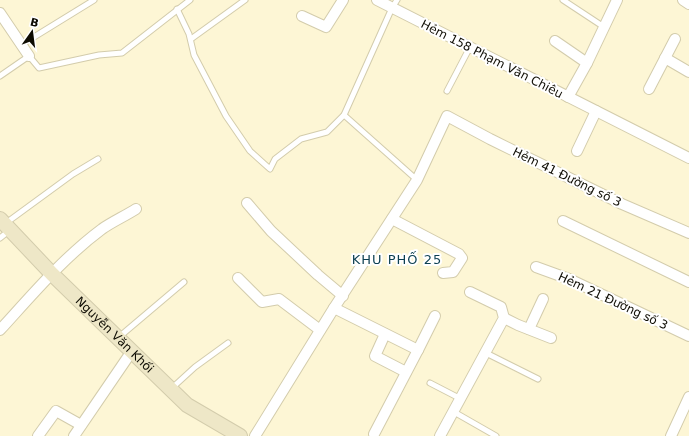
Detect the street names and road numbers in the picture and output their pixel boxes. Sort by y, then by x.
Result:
street label: Hẻm 158 Phạm Văn Chiêu [419,17,565,101]
street label: Hẻm 41 Đường số 3 [510,145,624,209]
street label: Hẻm 21 Đường số 3 [556,269,670,333]
street label: Nguyễn Văn Khối [73,294,157,376]

